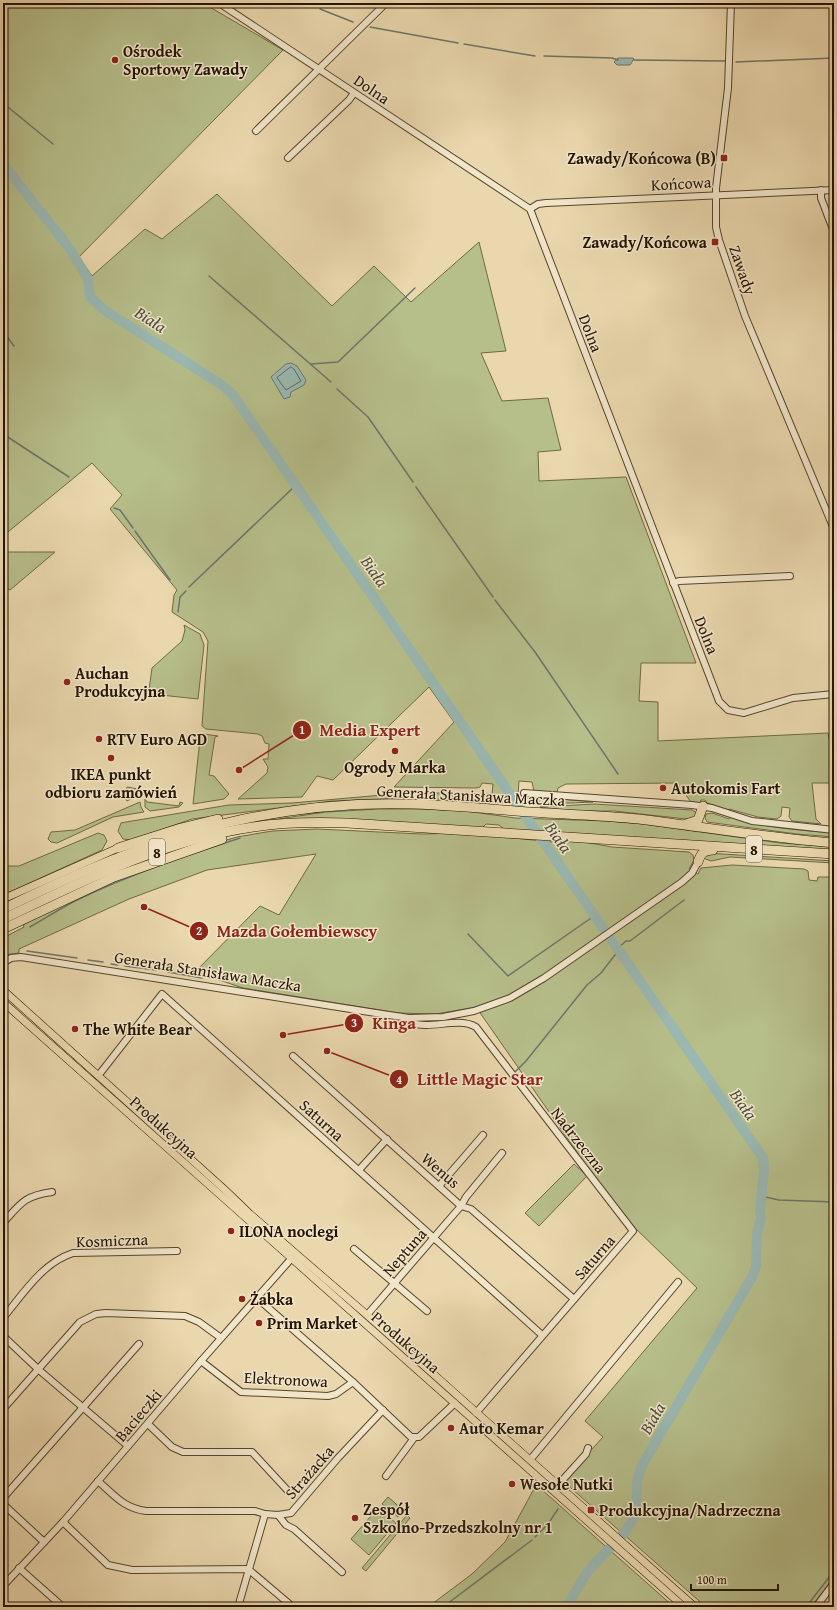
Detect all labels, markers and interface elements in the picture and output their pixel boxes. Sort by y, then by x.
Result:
place label: Ośrodek Sportowy Zawady [123,39,248,81]
marker: Ośrodek Sportowy Zawady [110,55,120,65]
street label: Dolna [349,68,395,110]
place label: Zawady/Końcowa (B) [567,146,716,170]
marker: Zawady/Końcowa (B) [719,153,729,163]
street label: Końcowa [650,169,712,197]
place label: Zawady/Końcowa [582,230,708,254]
marker: Zawady/Końcowa [710,237,720,247]
street label: Zawady [723,242,763,298]
water label: Biała [129,299,172,339]
street label: Dolna [573,311,609,356]
water label: Biała [355,549,395,592]
street label: Dolna [689,612,726,658]
place label: Auchan Produkcyjna [75,661,166,703]
marker: Auchan Produkcyjna [62,677,72,687]
callout: Media Expert [292,715,429,744]
text: Media Expert [320,717,421,742]
text: 1 [299,721,305,738]
place label: RTV Euro AGD [107,727,207,751]
marker: RTV Euro AGD [94,734,104,744]
marker: Ogrody Marka [390,746,400,756]
marker: IKEA punkt odbioru zamówień [106,753,116,763]
place label: Ogrody Marka [344,755,447,779]
place label: IKEA punkt odbioru zamówień [45,762,177,804]
place label: Autokomis Fart [671,776,781,800]
street label: Generała Stanisława Maczka [376,778,566,812]
marker: Autokomis Fart [658,783,668,793]
water label: Biała [539,815,579,858]
road number: 8 [746,836,762,862]
road number: 8 [149,839,165,865]
callout: Mazda Gołembiewscy [189,916,386,945]
text: Mazda Gołembiewscy [217,918,378,943]
text: 2 [196,922,202,939]
street label: Generała Stanisława Maczka [113,944,304,998]
callout: Kinga [344,1008,423,1037]
text: Kinga [372,1010,416,1035]
text: 3 [351,1014,357,1031]
place label: The White Bear [83,1017,193,1041]
marker: The White Bear [70,1024,80,1034]
callout: Little Magic Star [389,1065,551,1094]
text: Little Magic Star [417,1066,543,1091]
text: 4 [396,1071,402,1088]
water label: Biała [724,1082,764,1125]
street label: Produkcyjna [125,1090,204,1164]
street label: Saturna [294,1093,350,1147]
street label: Nadrzeczna [545,1102,613,1179]
street label: Wenus [416,1146,466,1194]
place label: ILONA noclegi [239,1219,339,1243]
street label: Neptuna [376,1222,432,1282]
marker: ILONA noclegi [226,1226,236,1236]
street label: Kosmiczna [76,1227,149,1253]
street label: Saturna [568,1229,621,1285]
place label: Żabka [250,1287,294,1311]
marker: Żabka [237,1294,247,1304]
street label: Produkcyjna [366,1305,446,1379]
place label: Prim Market [267,1311,358,1335]
marker: Prim Market [254,1318,264,1328]
street label: Elektronowa [243,1365,329,1393]
street label: Bacieczki [109,1383,168,1447]
water label: Biała [632,1397,671,1439]
place label: Auto Kemar [459,1416,544,1440]
marker: Auto Kemar [446,1423,456,1433]
street label: Strażacka [279,1439,340,1504]
place label: Wesołe Nutki [520,1472,613,1496]
marker: Wesołe Nutki [507,1479,517,1489]
place label: Zespół Szkolno-Przedszkolny nr 1 [363,1497,553,1539]
place label: Produkcyjna/Nadrzeczna [599,1498,781,1522]
marker: Produkcyjna/Nadrzeczna [586,1505,596,1515]
marker: Zespół Szkolno-Przedszkolny nr 1 [350,1513,360,1523]
scale bar [691,1566,778,1592]
text: 100 m [697,1571,727,1588]

